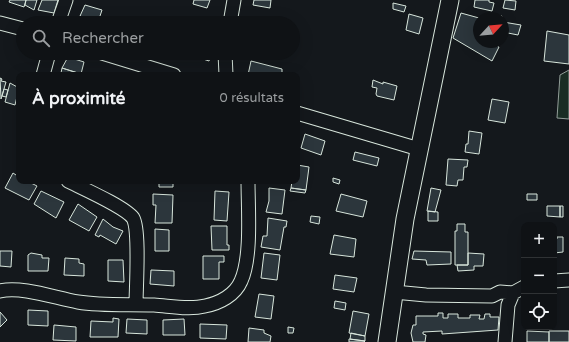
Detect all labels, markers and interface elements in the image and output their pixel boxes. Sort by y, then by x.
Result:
north arrow [473,12,509,48]
search box [16,16,300,60]
icon: search [30,27,52,49]
text: Rechercher [62,29,144,47]
text: À proximité [32,88,125,109]
text: 0 résultats [220,90,284,106]
map controls [521,222,557,330]
button: + [521,222,557,258]
button: − [521,258,557,294]
button: locate [521,294,557,330]

